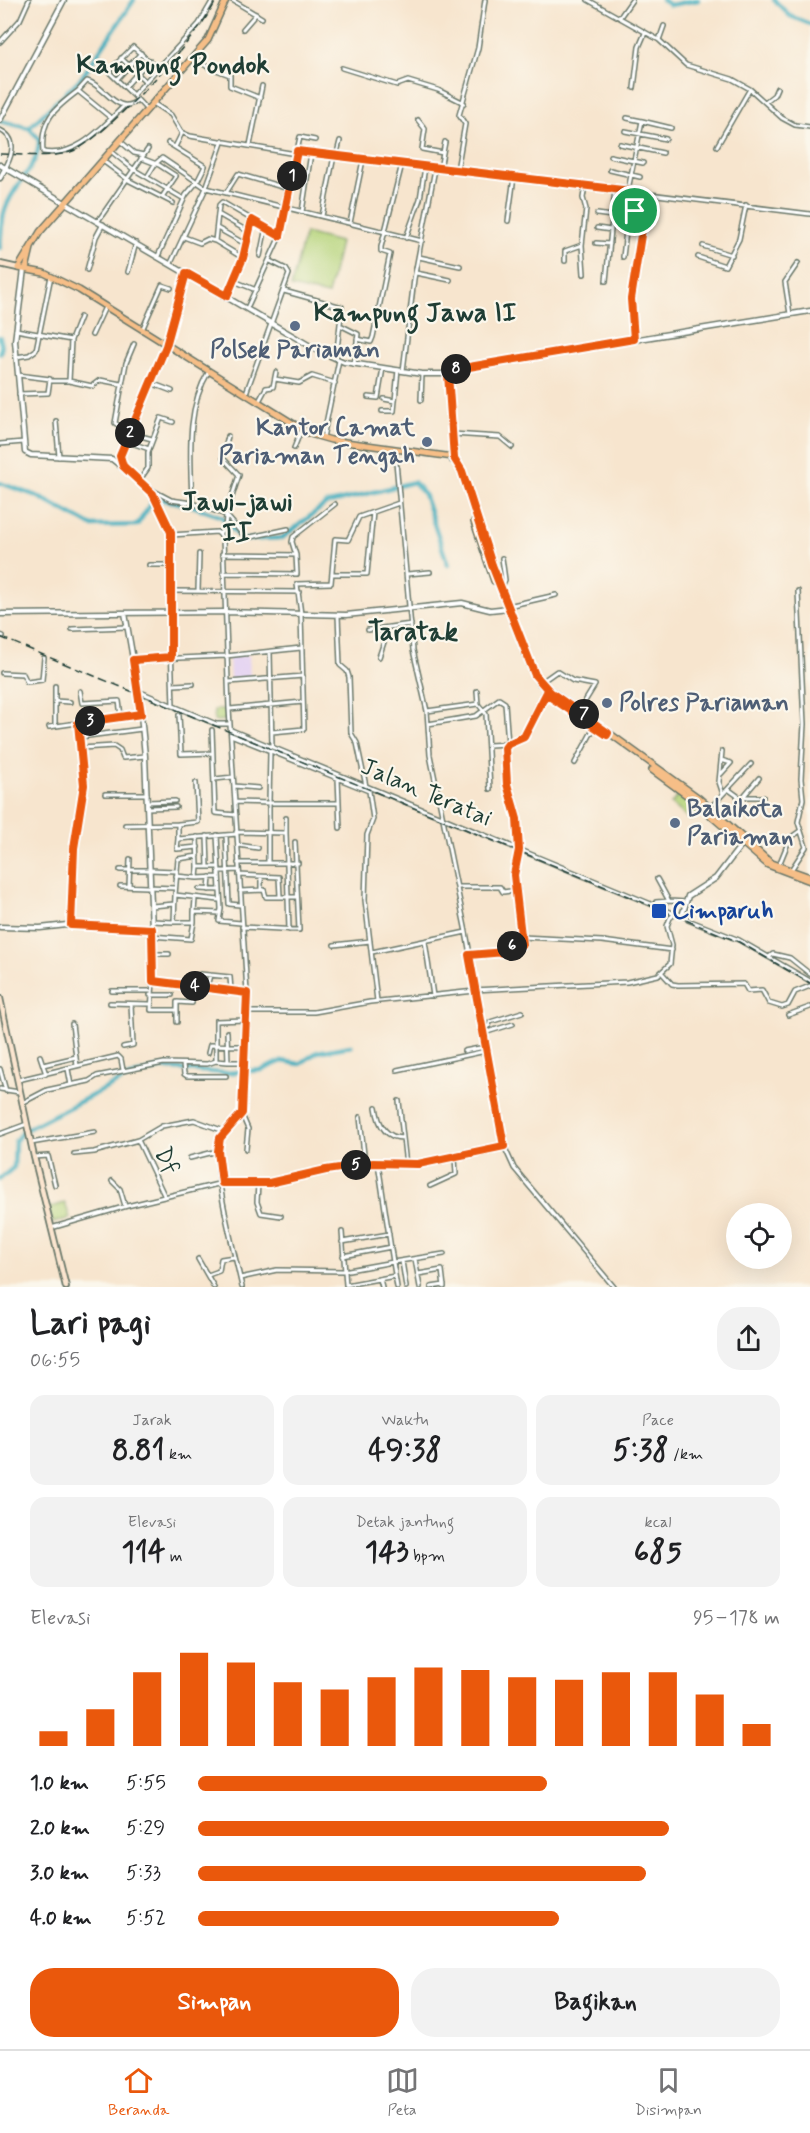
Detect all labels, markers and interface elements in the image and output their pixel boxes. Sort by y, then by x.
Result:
district label: Kampung Pondok [76,48,270,86]
pin: 1 [277,161,307,191]
text: 1 [288,165,296,186]
pin [609,185,660,236]
icon: arrive [618,194,651,227]
district label: Kampung Jawa II [314,296,516,334]
marker: Polsek Pariaman [288,319,302,333]
place label: Polsek Pariaman [210,335,380,366]
pin: 8 [441,354,471,384]
text: 8 [451,358,461,379]
place label: Kantor Camat Pariaman Tengah [218,413,416,473]
pin: 2 [115,418,145,448]
text: 2 [126,422,134,443]
marker: Kantor Camat Pariaman Tengah [420,435,434,449]
district label: Jawi-jawi II [181,485,293,551]
district label: Taratak [368,615,458,650]
place label: Polres Pariaman [619,688,789,719]
marker: Polres Pariaman [600,696,614,710]
pin: 7 [569,699,599,729]
text: 7 [579,703,589,724]
pin: 3 [75,706,105,736]
text: 3 [86,710,94,731]
street label: Jalan Teratai [356,752,496,834]
place label: Balaikota Pariaman [687,794,793,853]
marker: Balaikota Pariaman [668,816,682,830]
place label: Cimparuh [672,896,774,927]
marker: Cimparuh [650,902,668,920]
pin: 6 [497,931,527,961]
text: 6 [508,935,516,956]
pin: 4 [180,971,210,1001]
text: 4 [190,975,200,996]
street label: Df [146,1142,186,1180]
pin: 5 [341,1150,371,1180]
text: 5 [351,1154,361,1175]
map controls [726,1203,792,1269]
button: locate [726,1203,792,1269]
text: Lari pagi [30,1302,151,1346]
button: share [717,1307,780,1370]
text: 06:55 [30,1347,80,1374]
text: Jarak [132,1410,172,1431]
text: Waktu [381,1410,429,1431]
text: Pace [642,1410,674,1431]
text: 8.81 [112,1431,165,1470]
text: 49:38 [368,1431,442,1470]
text: 5:38 [613,1431,669,1470]
text: km [165,1444,192,1465]
text: /km [669,1444,703,1465]
text: Elevasi [128,1512,176,1533]
text: Detak jantung [356,1512,454,1533]
text: kcal [645,1512,671,1533]
text: 114 [121,1533,165,1572]
text: 143 [365,1533,409,1572]
text: 685 [634,1533,682,1572]
text: m [165,1546,183,1567]
text: bpm [409,1546,445,1567]
text: Elevasi [30,1605,90,1632]
text: 95–178 m [693,1605,780,1632]
text: 1.0 km [30,1770,89,1797]
text: 5:55 [126,1770,166,1797]
text: 2.0 km [30,1815,90,1842]
text: 5:29 [126,1815,165,1842]
text: 3.0 km [30,1860,89,1887]
text: 5:33 [126,1860,161,1887]
text: 4.0 km [30,1905,92,1932]
text: 5:52 [126,1905,166,1932]
button: Simpan [30,1968,399,2037]
button: Bagikan [411,1968,780,2037]
tab: Beranda [108,2064,169,2121]
tab: Peta [386,2064,419,2121]
tab: Disimpan [635,2064,702,2121]

